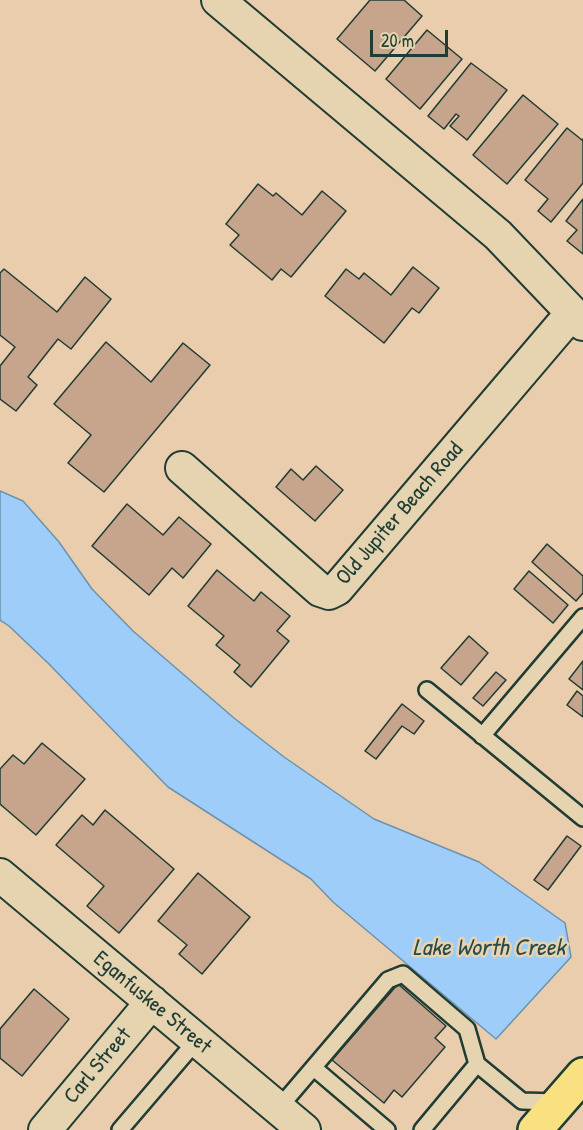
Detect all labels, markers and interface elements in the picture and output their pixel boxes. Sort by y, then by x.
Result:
scale bar [373,18,451,56]
text: 20 m [381,28,414,53]
street label: Old Jupiter Beach Road [331,437,469,591]
water label: Lake Worth Creek [413,935,565,963]
street label: Eganfuskee Street [88,946,216,1060]
street label: Carl Street [59,1023,137,1109]

